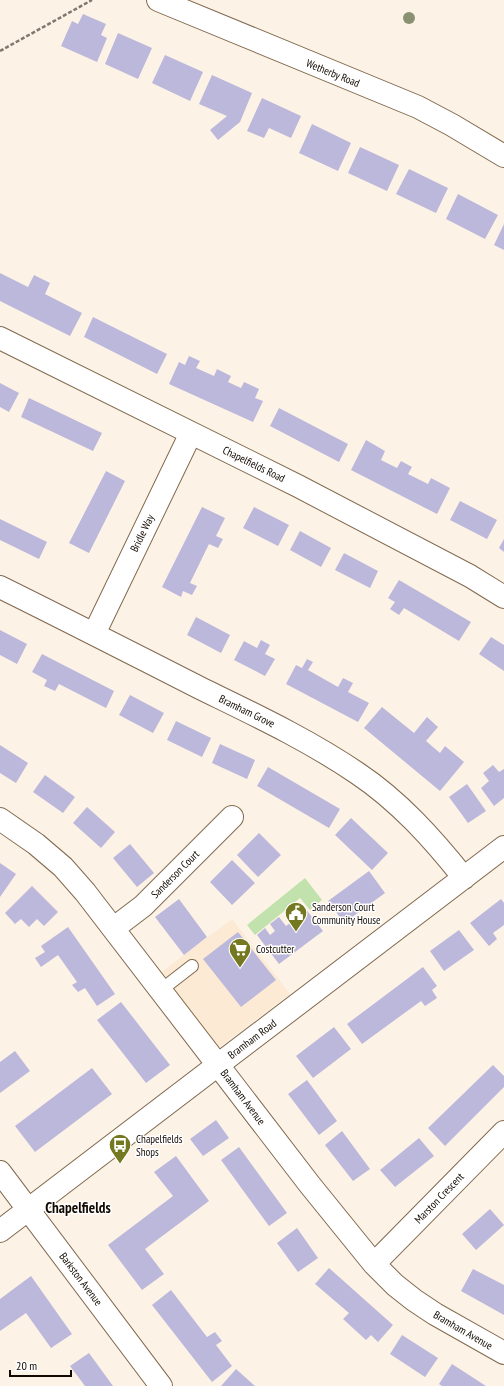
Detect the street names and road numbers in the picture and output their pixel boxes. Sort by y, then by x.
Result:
street label: Wetherby Road [304,56,362,90]
street label: Chapelfields Road [221,443,288,485]
street label: Bridle Way [127,511,157,554]
street label: Bramham Grove [217,691,278,731]
street label: Sanderson Court [148,847,202,901]
street label: Bramham Road [225,1016,279,1062]
street label: Bramham Avenue [218,1066,269,1128]
street label: Marston Crescent [411,1170,467,1226]
street label: Barkston Avenue [56,1250,106,1309]
street label: Bramham Avenue [431,1307,495,1353]

